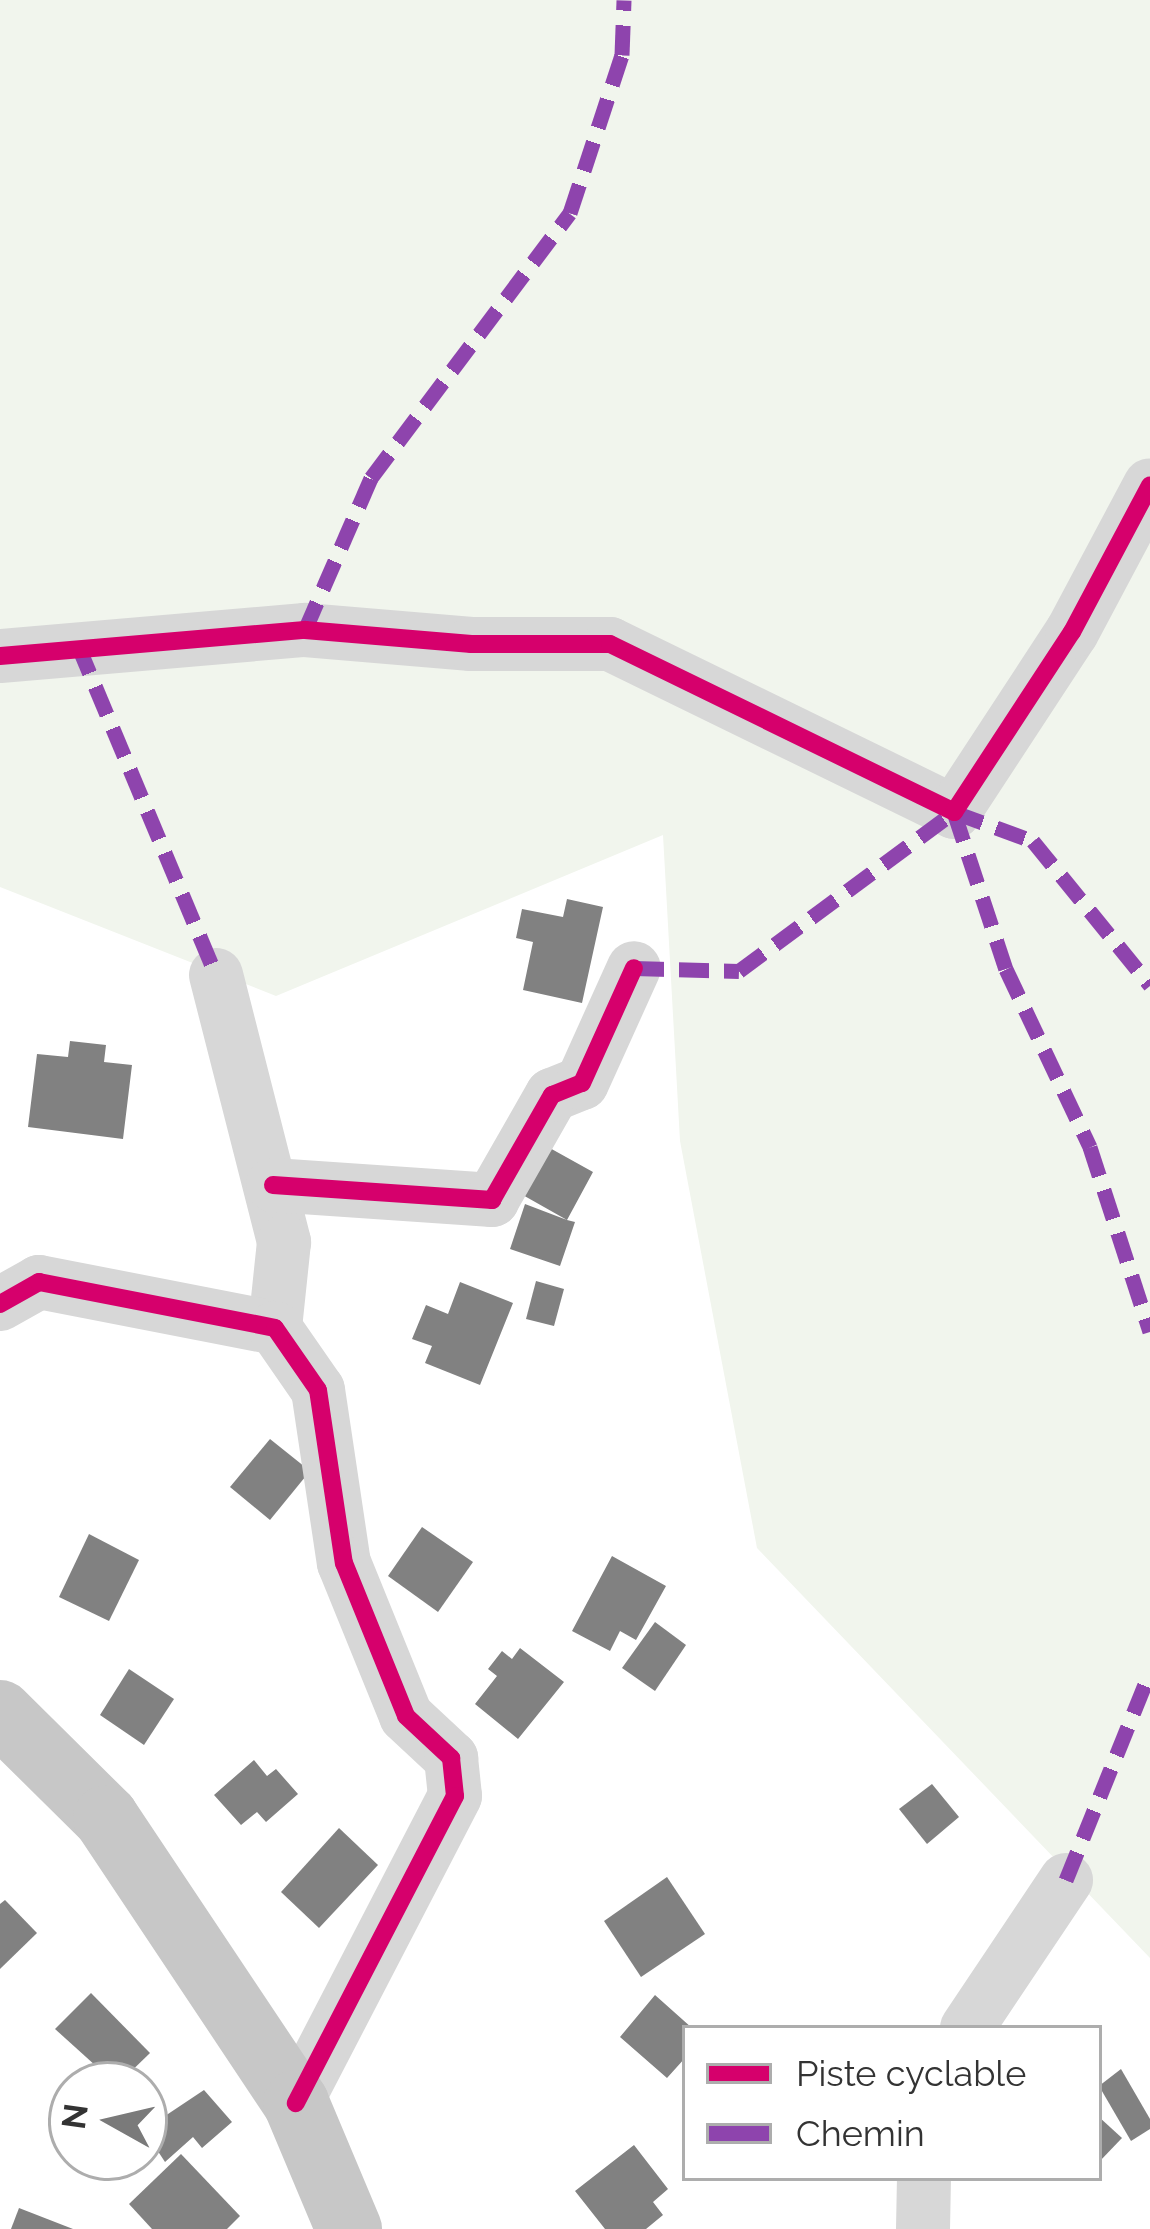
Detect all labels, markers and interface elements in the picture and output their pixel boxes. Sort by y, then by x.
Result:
legend [682,2025,1102,2181]
text: Piste cyclable [796,2052,1026,2094]
north arrow [48,2061,168,2181]
text: N [54,2101,96,2132]
text: Chemin [796,2112,925,2154]

